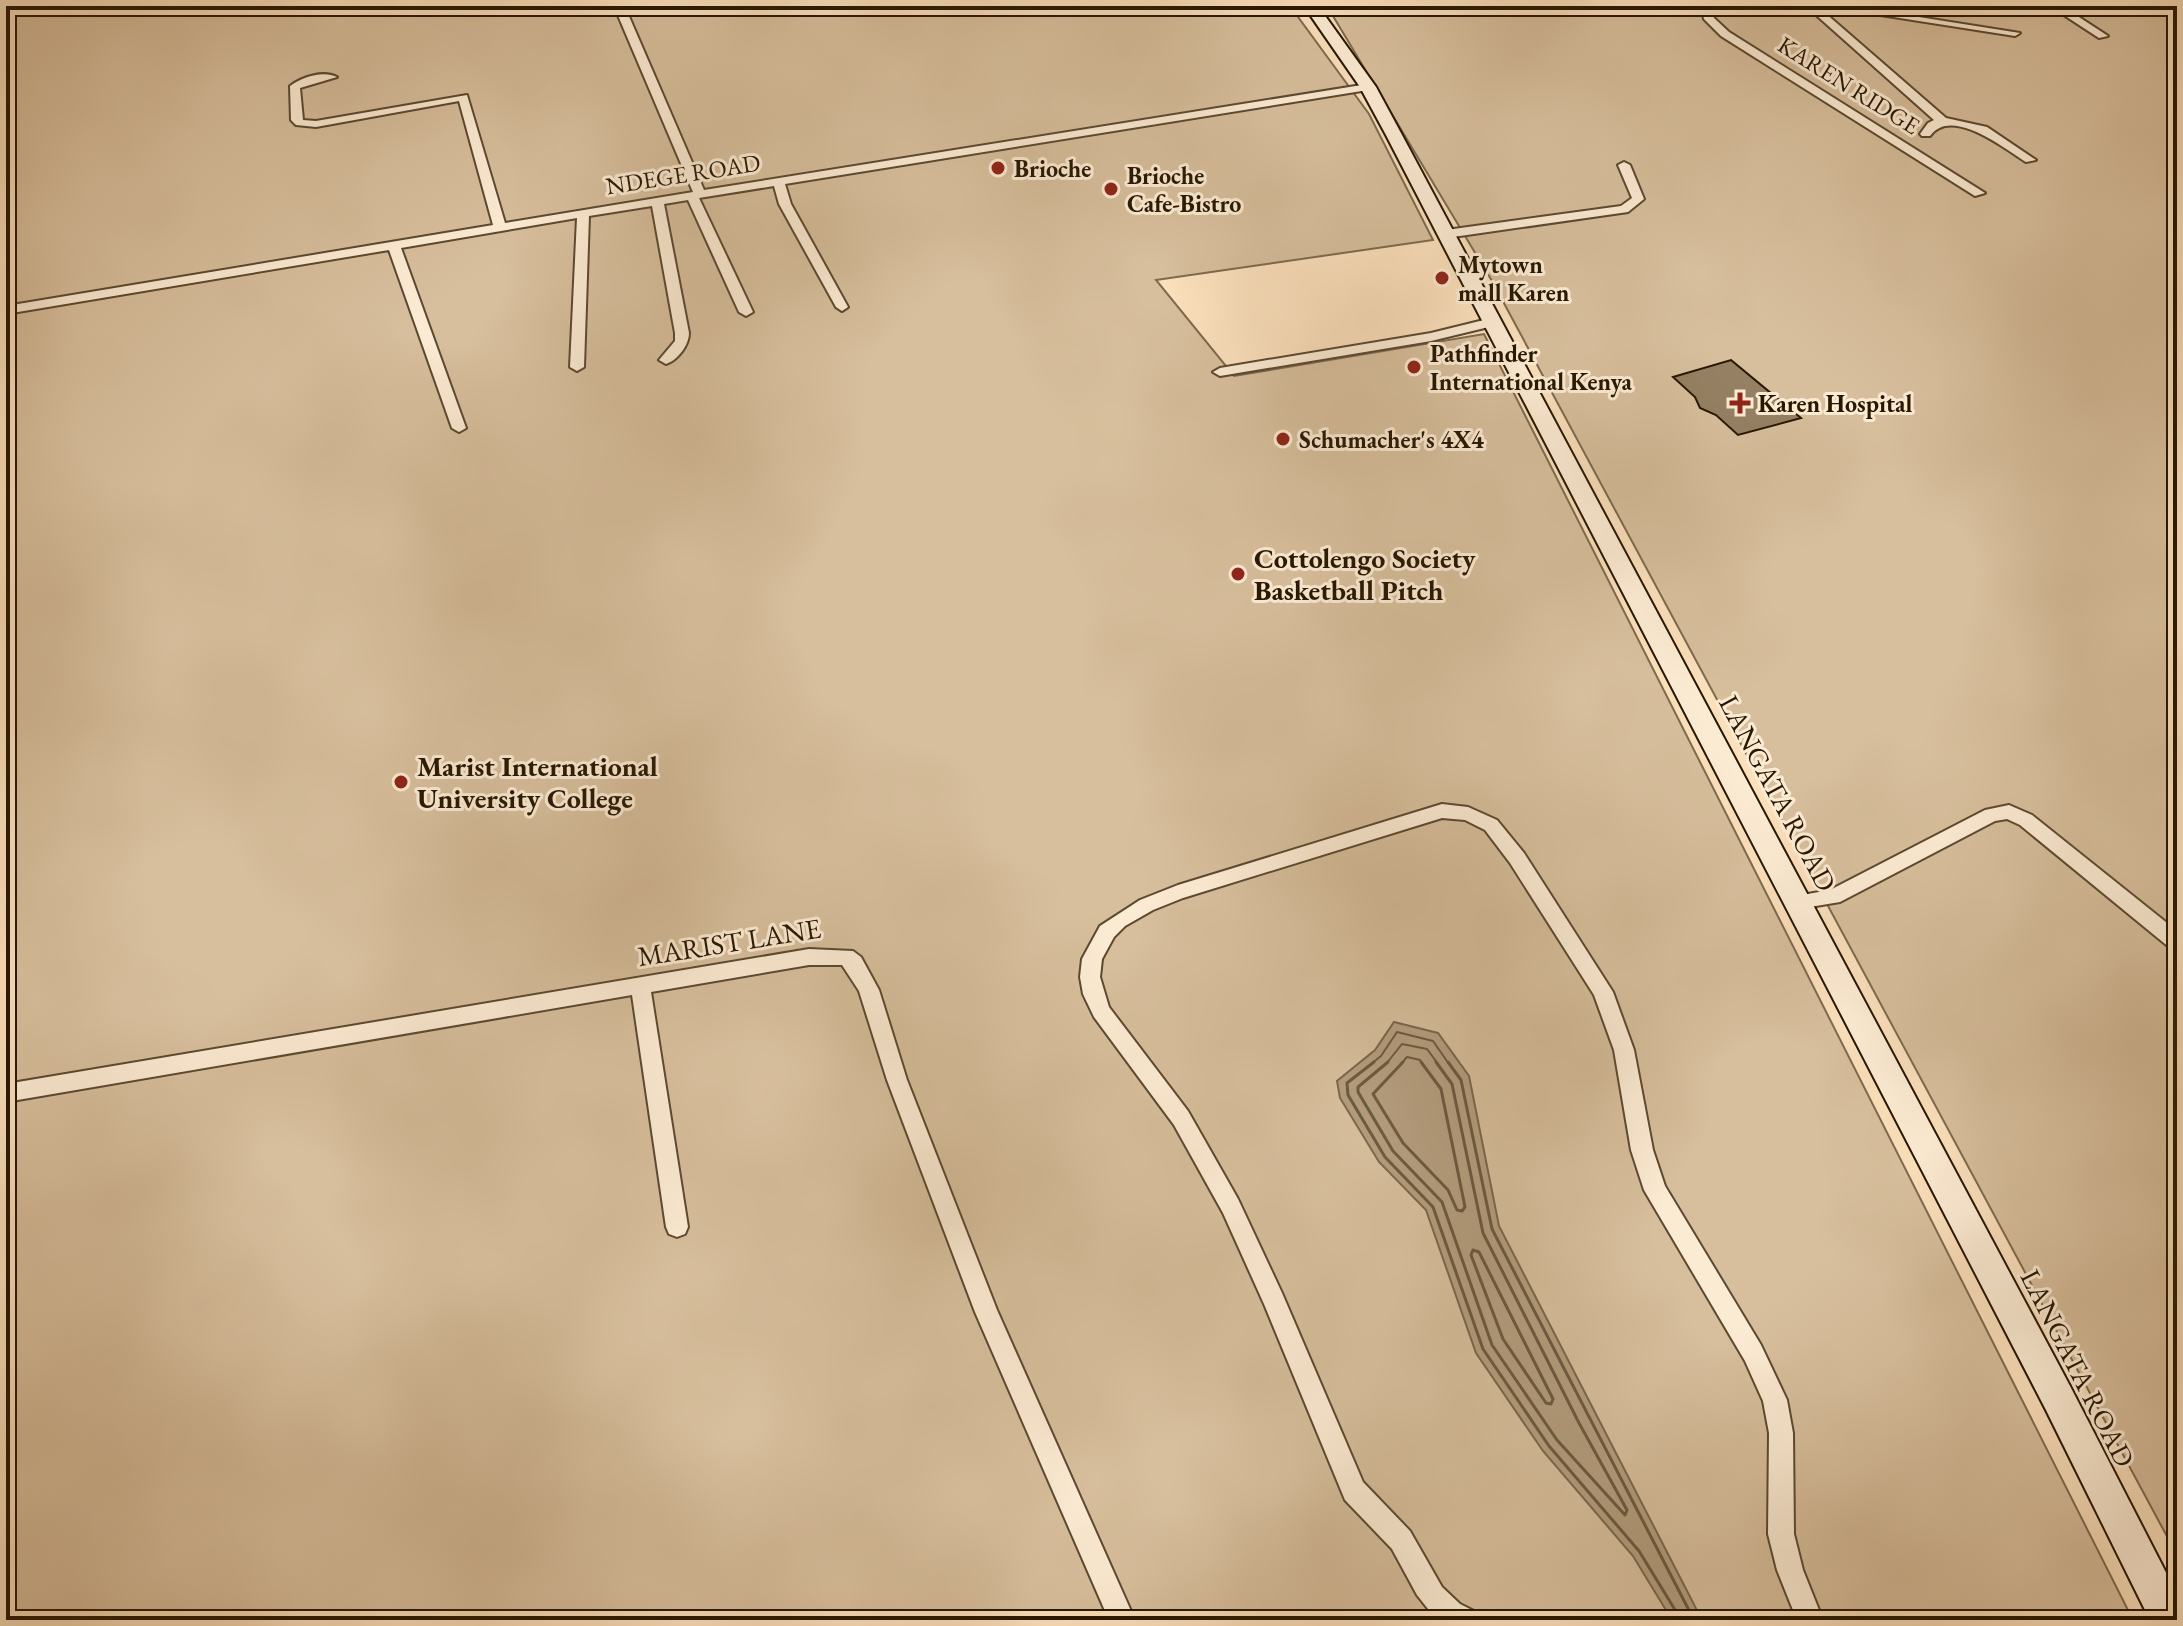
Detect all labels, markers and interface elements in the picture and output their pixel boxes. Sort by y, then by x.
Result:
street label: KAREN RIDGE [1772,29,1926,141]
street label: NDEGE ROAD [604,146,762,202]
place label: Brioche [1014,153,1091,184]
marker: Brioche [989,159,1007,177]
place label: Brioche Cafe-Bistro [1127,160,1241,219]
marker: Brioche Cafe-Bistro [1102,180,1120,198]
place label: Mytown mall Karen [1458,249,1570,308]
marker: Mytown mall Karen [1433,269,1451,287]
place label: Pathfinder International Kenya [1430,338,1632,398]
marker: Pathfinder International Kenya [1405,358,1423,376]
place label: Karen Hospital [1758,388,1912,419]
marker: Karen Hospital [1729,392,1751,414]
place label: Schumacher's 4X4 [1299,424,1484,455]
marker: Schumacher's 4X4 [1274,430,1292,448]
place label: Cottolengo Society Basketball Pitch [1254,540,1476,608]
marker: Cottolengo Society Basketball Pitch [1229,565,1247,583]
street label: LANGATA ROAD [1711,689,1845,897]
place label: Marist International University College [417,748,658,816]
marker: Marist International University College [392,773,410,791]
street label: MARIST LANE [635,910,823,974]
street label: LANGATA ROAD [2013,1263,2143,1473]

